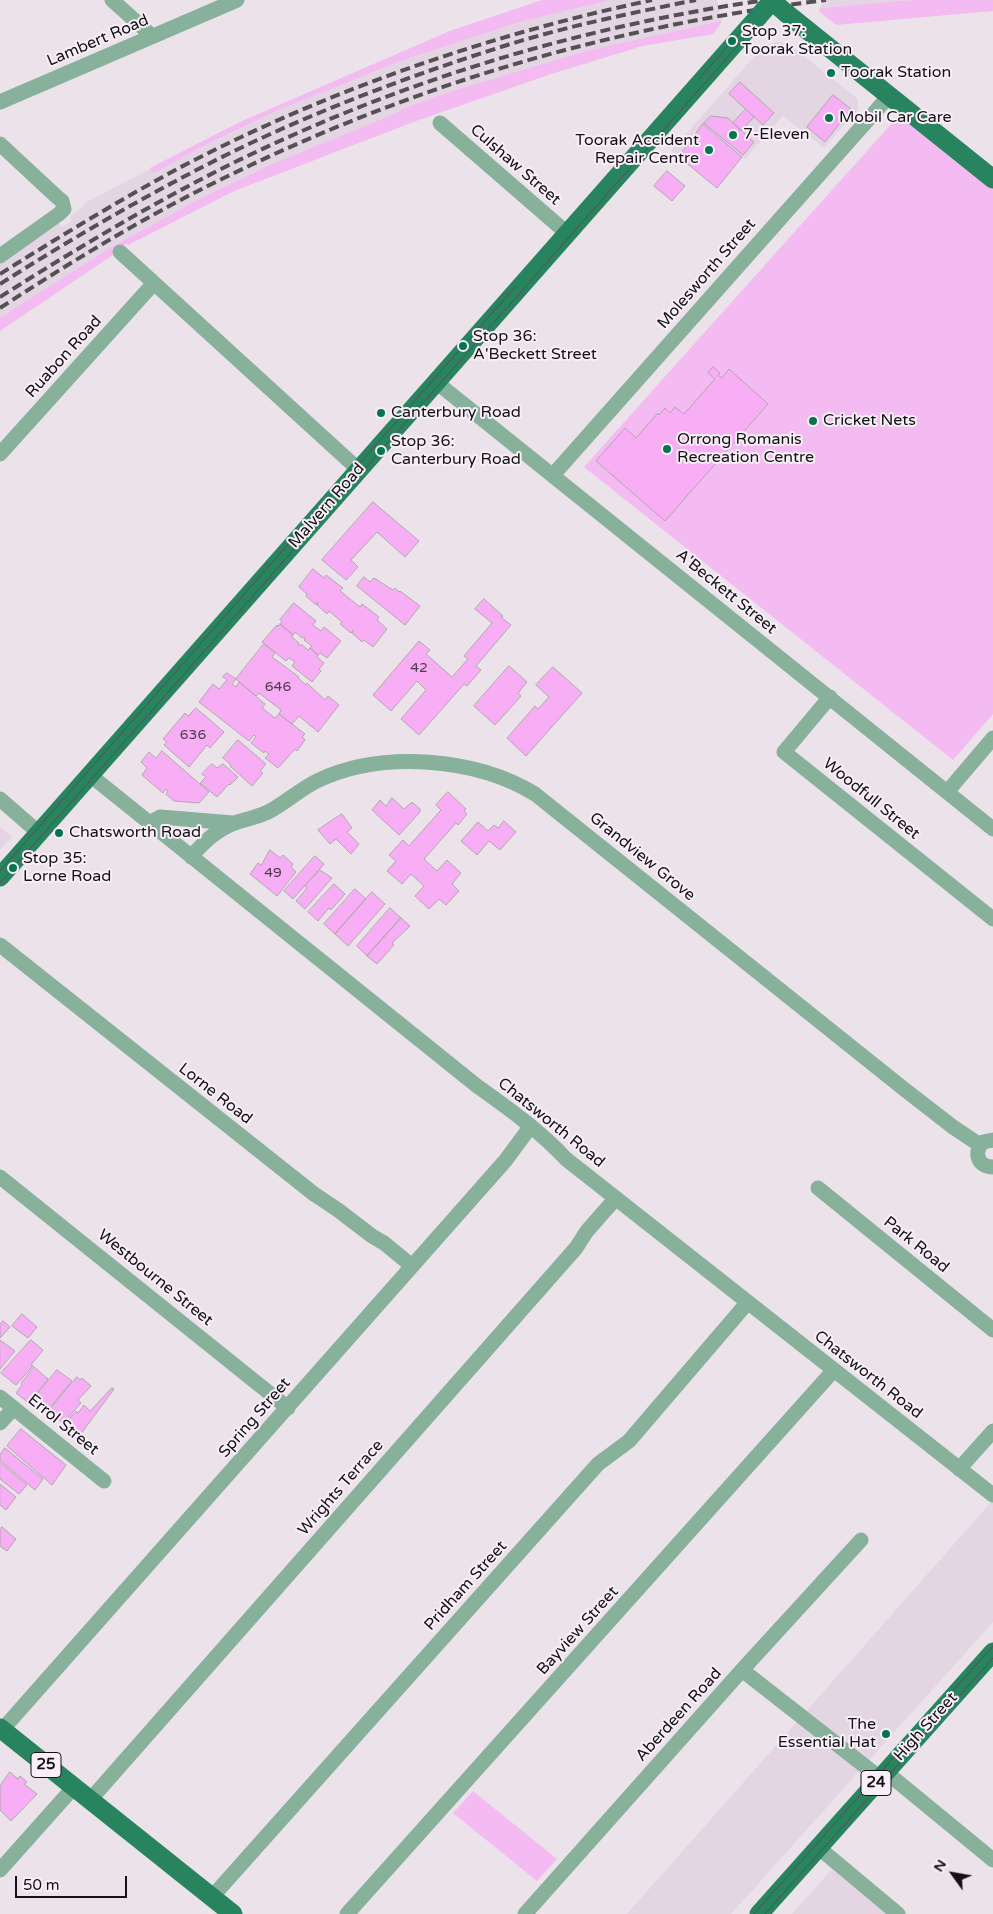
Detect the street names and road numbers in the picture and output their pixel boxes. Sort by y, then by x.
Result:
street label: Lambert Road [44,11,152,71]
street label: Culshaw Street [466,121,564,209]
street label: Molesworth Street [654,215,760,333]
street label: Ruabon Road [22,312,106,402]
street label: Malvern Road [285,460,369,552]
street label: A'Beckett Street [672,546,780,638]
street label: Woodfull Street [819,754,923,844]
street label: Grandview Grove [585,809,699,905]
street label: Lorne Road [174,1059,256,1129]
street label: Chatsworth Road [494,1074,608,1172]
street label: Park Road [879,1213,953,1277]
street label: Westbourne Street [94,1226,216,1330]
street label: Chatsworth Road [810,1327,926,1423]
street label: Spring Street [215,1374,295,1462]
street label: Errol Street [24,1391,102,1459]
street label: Wrights Terrace [294,1436,388,1540]
street label: Pridham Street [421,1537,511,1635]
street label: Bayview Street [533,1583,623,1679]
street label: Aberdeen Road [632,1664,726,1766]
street label: High Street [890,1689,962,1765]
road number: 25 [31,1752,61,1778]
road number: 24 [861,1770,891,1796]

